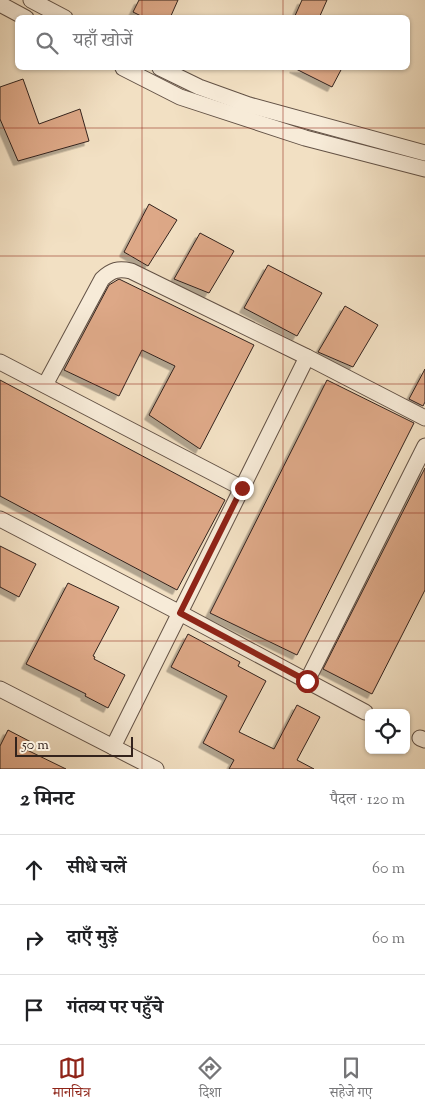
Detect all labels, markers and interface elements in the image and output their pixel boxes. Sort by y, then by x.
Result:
search box [15,15,410,70]
text: यहाँ खोजें [73,28,133,55]
icon: search [33,29,61,57]
route end [231,477,254,500]
route start [296,670,319,693]
map controls [365,709,410,754]
button: locate [365,709,410,754]
scale bar [15,734,132,757]
text: 50 m [22,736,49,756]
text: 2 मिनट [20,785,74,815]
text: पैदल · 120 m [330,789,405,812]
text: सीधे चलें [67,855,126,882]
icon: ahead [20,856,48,884]
text: 60 m [372,858,405,881]
text: दाएँ मुड़ें [67,925,118,952]
icon: right [20,926,48,954]
text: 60 m [372,928,405,951]
text: गंतव्य पर पहुँचे [67,995,163,1022]
icon: arrive [20,996,48,1024]
tab: मानचित्र [53,1054,91,1106]
tab: दिशा [196,1054,224,1106]
tab: सहेजे गए [329,1054,372,1106]

